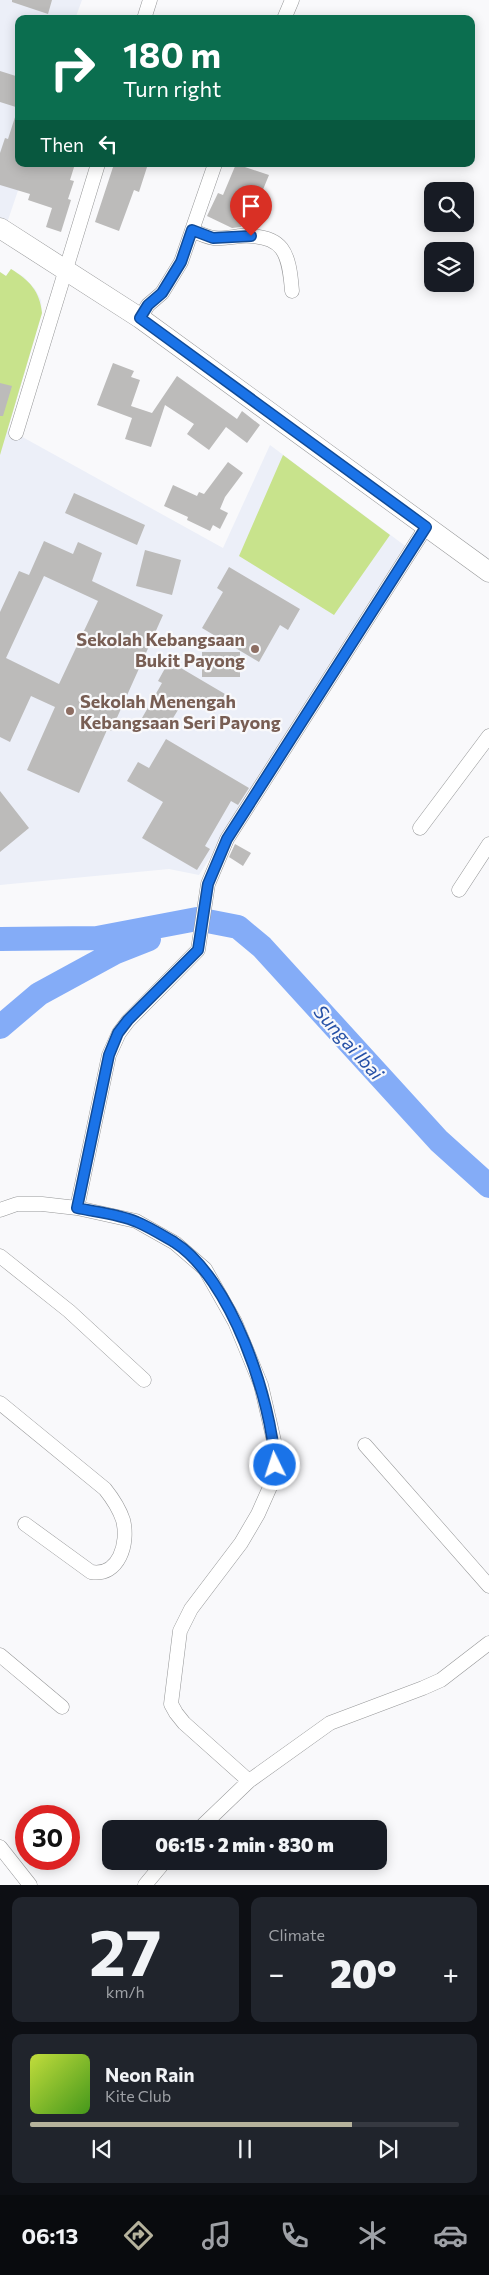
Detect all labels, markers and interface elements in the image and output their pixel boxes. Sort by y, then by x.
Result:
text: 180 m [123,32,221,75]
icon: right [40,35,105,100]
text: Turn right [123,75,221,102]
icon: left [94,130,122,158]
text: Then [40,133,84,156]
map controls [424,182,474,292]
button: search [424,182,474,232]
pin [230,185,272,236]
icon: arrive [237,192,265,220]
button: layers [424,242,474,292]
place label: Sekolah Kebangsaan Bukit Payong [76,628,245,671]
marker: Sekolah Kebangsaan Bukit Payong [249,643,261,655]
place label: Sekolah Menengah Kebangsaan Seri Payong [80,690,281,733]
marker: Sekolah Menengah Kebangsaan Seri Payong [64,705,76,717]
water label: Sungai Ibai [309,1000,389,1085]
position arrow [248,1438,300,1490]
speed limit sign: 30 [15,1805,80,1870]
text: 06:15 · 2 min · 830 m [155,1833,334,1856]
text: 27 [89,1910,161,1989]
text: Climate [269,1925,325,1944]
text: 20° [330,1949,397,1996]
text: − [269,1956,284,1990]
text: + [443,1956,459,1990]
text: km/h [106,1982,145,2001]
text: Neon Rain [105,2063,195,2086]
text: Kite Club [105,2086,171,2105]
icon: previous [88,2135,116,2163]
icon: pause [231,2135,259,2163]
icon: next [374,2135,402,2163]
icon: directions [121,2218,156,2253]
icon: music [199,2218,234,2253]
icon: phone [277,2218,312,2253]
icon: climate [355,2218,390,2253]
icon: car [433,2218,468,2253]
text: 06:13 [21,2222,78,2249]

